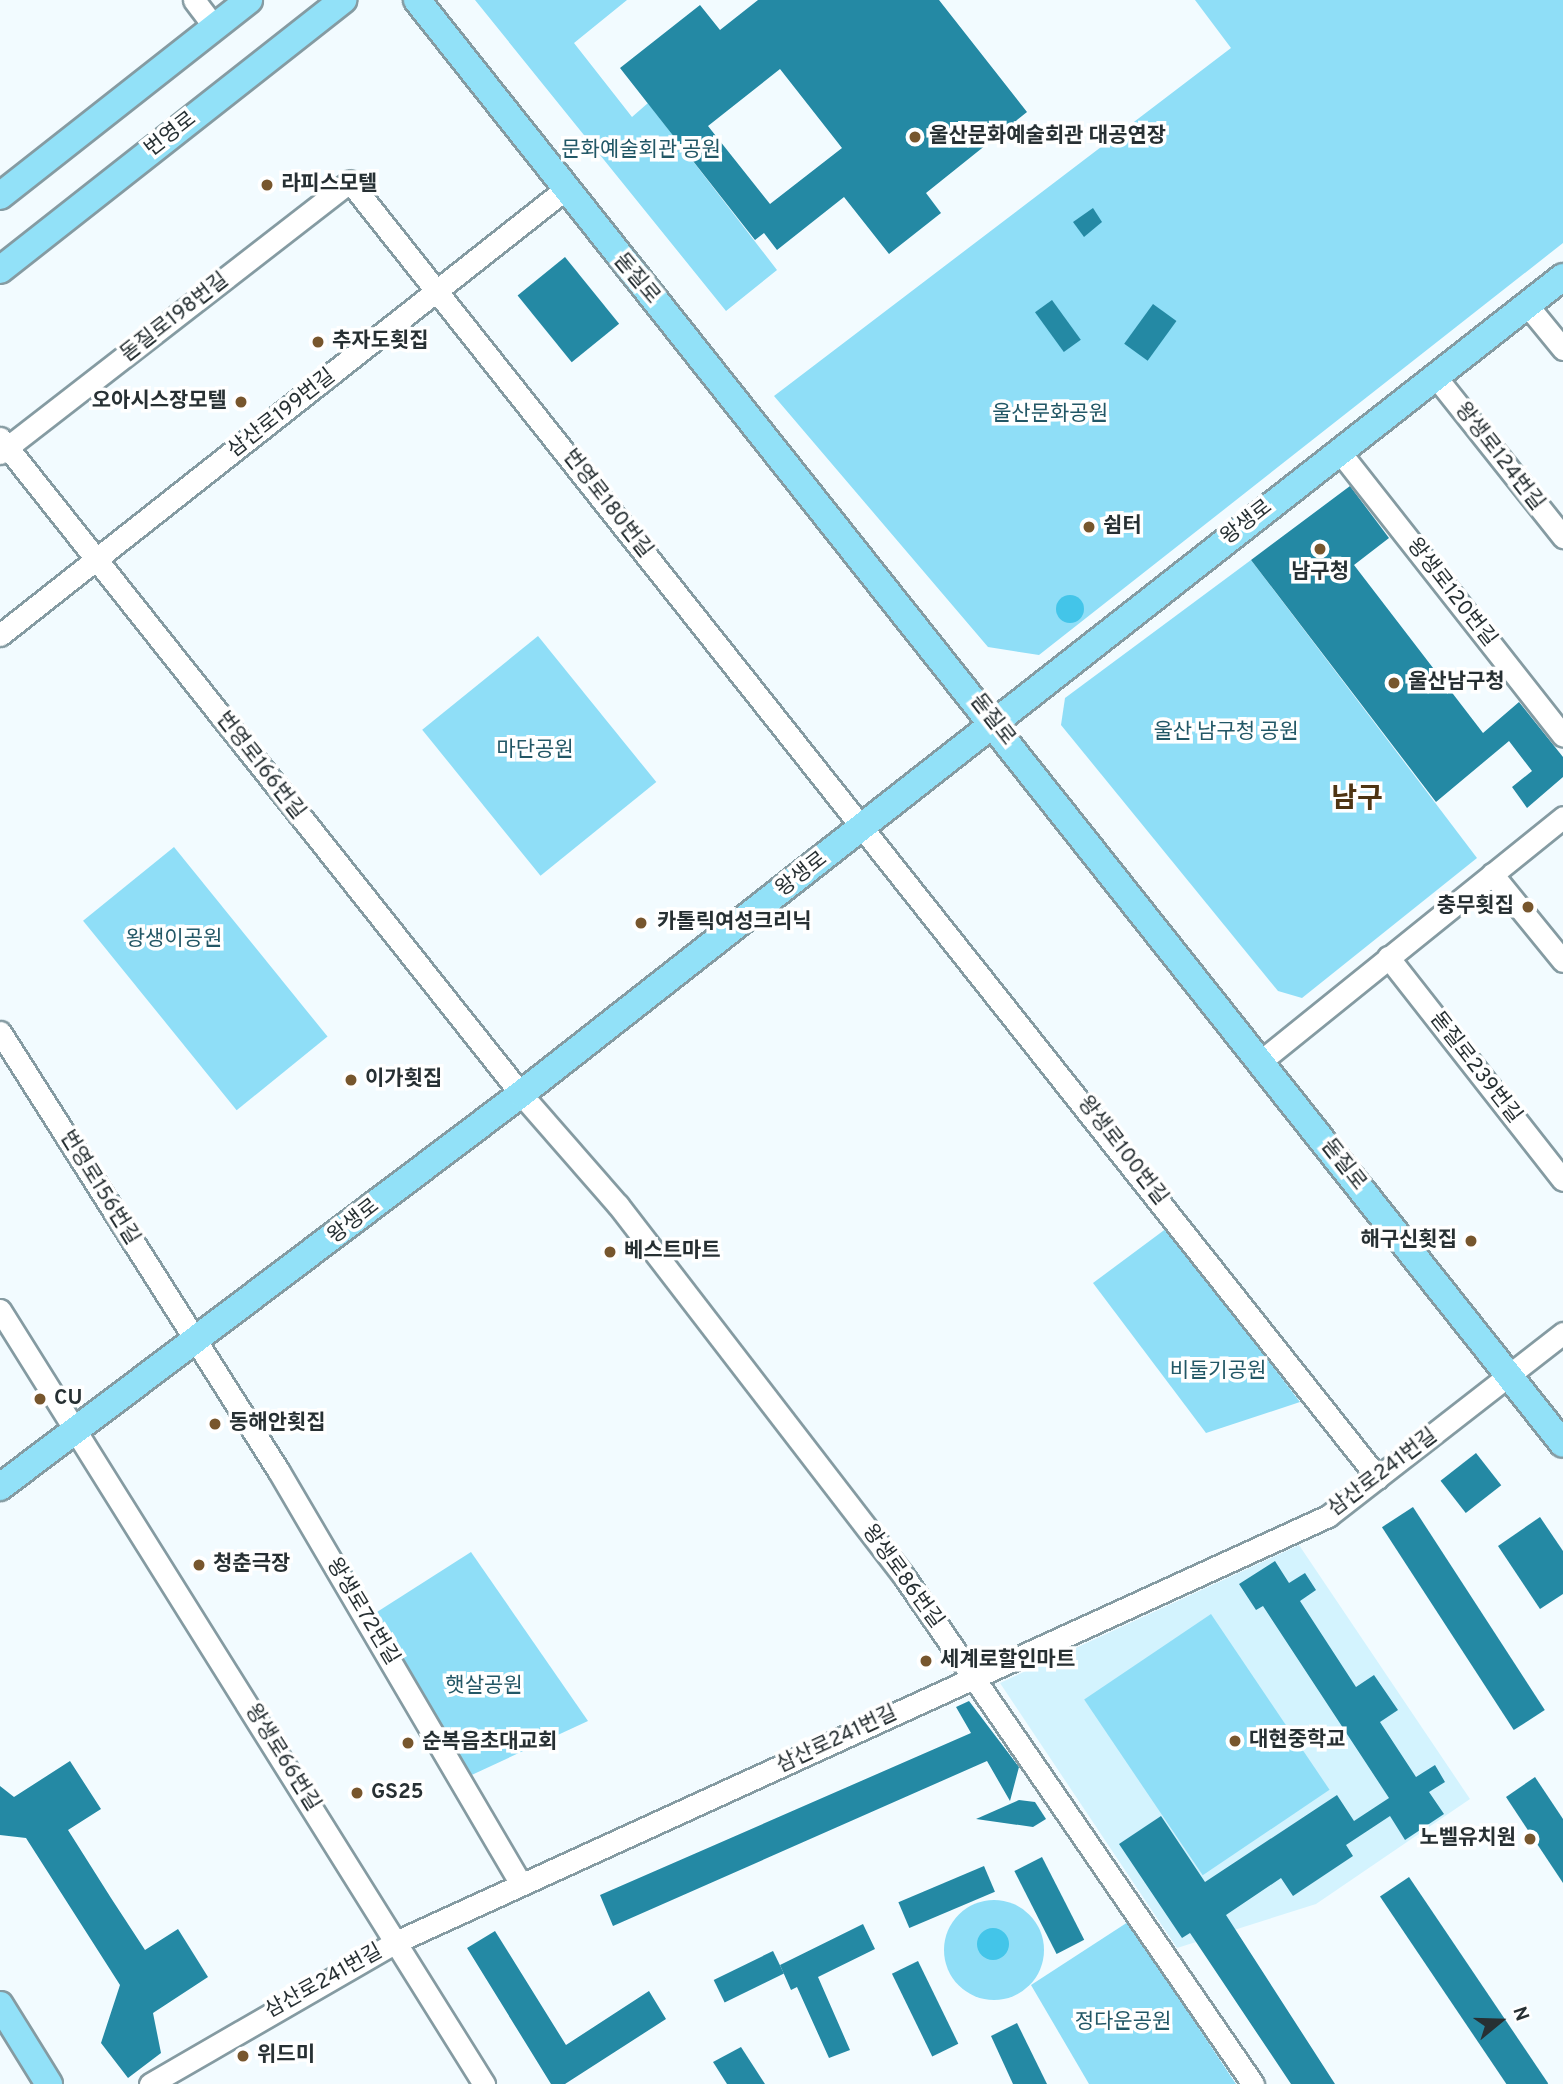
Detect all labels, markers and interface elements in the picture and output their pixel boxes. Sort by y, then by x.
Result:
street label: 번영로 [140,107,202,163]
place label: 울산문화예술회관 대공연장 [929,124,1166,150]
marker: 울산문화예술회관 대공연장 [907,129,923,145]
park label: 문화예술회관 공원 [561,138,721,164]
place label: 라피스모텔 [281,172,378,198]
marker: 라피스모텔 [259,177,275,193]
street label: 돋질로 [608,249,664,309]
street label: 돋질로198번길 [116,268,234,368]
place label: 추자도횟집 [332,329,429,355]
marker: 추자도횟집 [310,334,326,350]
street label: 삼산로199번길 [223,364,341,464]
place label: 오아시스장모텔 [92,389,227,415]
marker: 오아시스장모텔 [233,394,249,410]
street label: 왕생로124번길 [1449,398,1549,516]
park label: 울산문화공원 [992,402,1108,428]
street label: 번영로180번길 [557,445,657,563]
street label: 왕생로 [1216,495,1278,551]
place label: 쉼터 [1103,514,1142,540]
marker: 쉼터 [1081,519,1097,535]
street label: 왕생로120번길 [1401,534,1501,652]
marker: 남구청 [1312,541,1328,557]
place label: 남구청 [1291,560,1349,586]
place label: 울산남구청 [1408,670,1505,696]
marker: 울산남구청 [1386,675,1402,691]
street label: 돋질로 [964,689,1020,751]
street label: 번영로166번길 [210,707,310,825]
park label: 울산 남구청 공원 [1153,720,1299,746]
park label: 마단공원 [496,738,574,764]
district label: 남구 [1331,783,1383,817]
street label: 왕생로 [771,847,833,903]
place label: 충무횟집 [1437,894,1514,920]
marker: 충무횟집 [1520,899,1536,915]
place label: 카톨릭여성크리닉 [657,910,812,936]
marker: 카톨릭여성크리닉 [631,913,651,933]
park label: 왕생이공원 [126,927,222,953]
street label: 돋질로239번길 [1424,1007,1526,1129]
place label: 이가횟집 [365,1067,442,1093]
marker: 이가횟집 [343,1072,359,1088]
street label: 왕생로100번길 [1072,1092,1172,1210]
street label: 번영로156번길 [54,1126,144,1250]
street label: 돋질로 [1315,1134,1371,1196]
street label: 왕생로 [323,1194,385,1250]
place label: 해구신횟집 [1360,1228,1457,1254]
marker: 해구신횟집 [1463,1233,1479,1249]
place label: 베스트마트 [624,1239,721,1265]
marker: 베스트마트 [602,1244,618,1260]
park label: 비둘기공원 [1170,1359,1266,1385]
place label: CU [54,1386,82,1412]
marker: CU [32,1391,48,1407]
place label: 동해안횟집 [229,1411,326,1437]
marker: 동해안횟집 [207,1416,223,1432]
street label: 삼산로241번길 [1323,1424,1443,1522]
street label: 왕생로86번길 [856,1520,948,1634]
place label: 청춘극장 [213,1552,290,1578]
street label: 왕생로72번길 [320,1554,404,1670]
marker: 청춘극장 [191,1557,207,1573]
place label: 세계로할인마트 [940,1648,1075,1674]
marker: 세계로할인마트 [918,1653,934,1669]
park label: 햇살공원 [445,1674,523,1700]
street label: 왕생로66번길 [239,1700,325,1816]
street label: 삼산로241번길 [773,1701,901,1779]
place label: 대현중학교 [1249,1728,1346,1754]
place label: 순복음초대교회 [422,1730,557,1756]
marker: 대현중학교 [1227,1733,1243,1749]
marker: 순복음초대교회 [400,1735,416,1751]
place label: GS25 [371,1780,424,1806]
marker: GS25 [349,1785,365,1801]
place label: 노벨유치원 [1419,1826,1516,1852]
marker: 노벨유치원 [1522,1831,1538,1847]
street label: 삼산로241번길 [261,1939,387,2025]
north arrow [1465,1986,1535,2056]
text: N [1506,2004,1533,2025]
park label: 정다운공원 [1075,2010,1171,2036]
place label: 위드미 [257,2043,315,2069]
marker: 위드미 [235,2048,251,2064]

